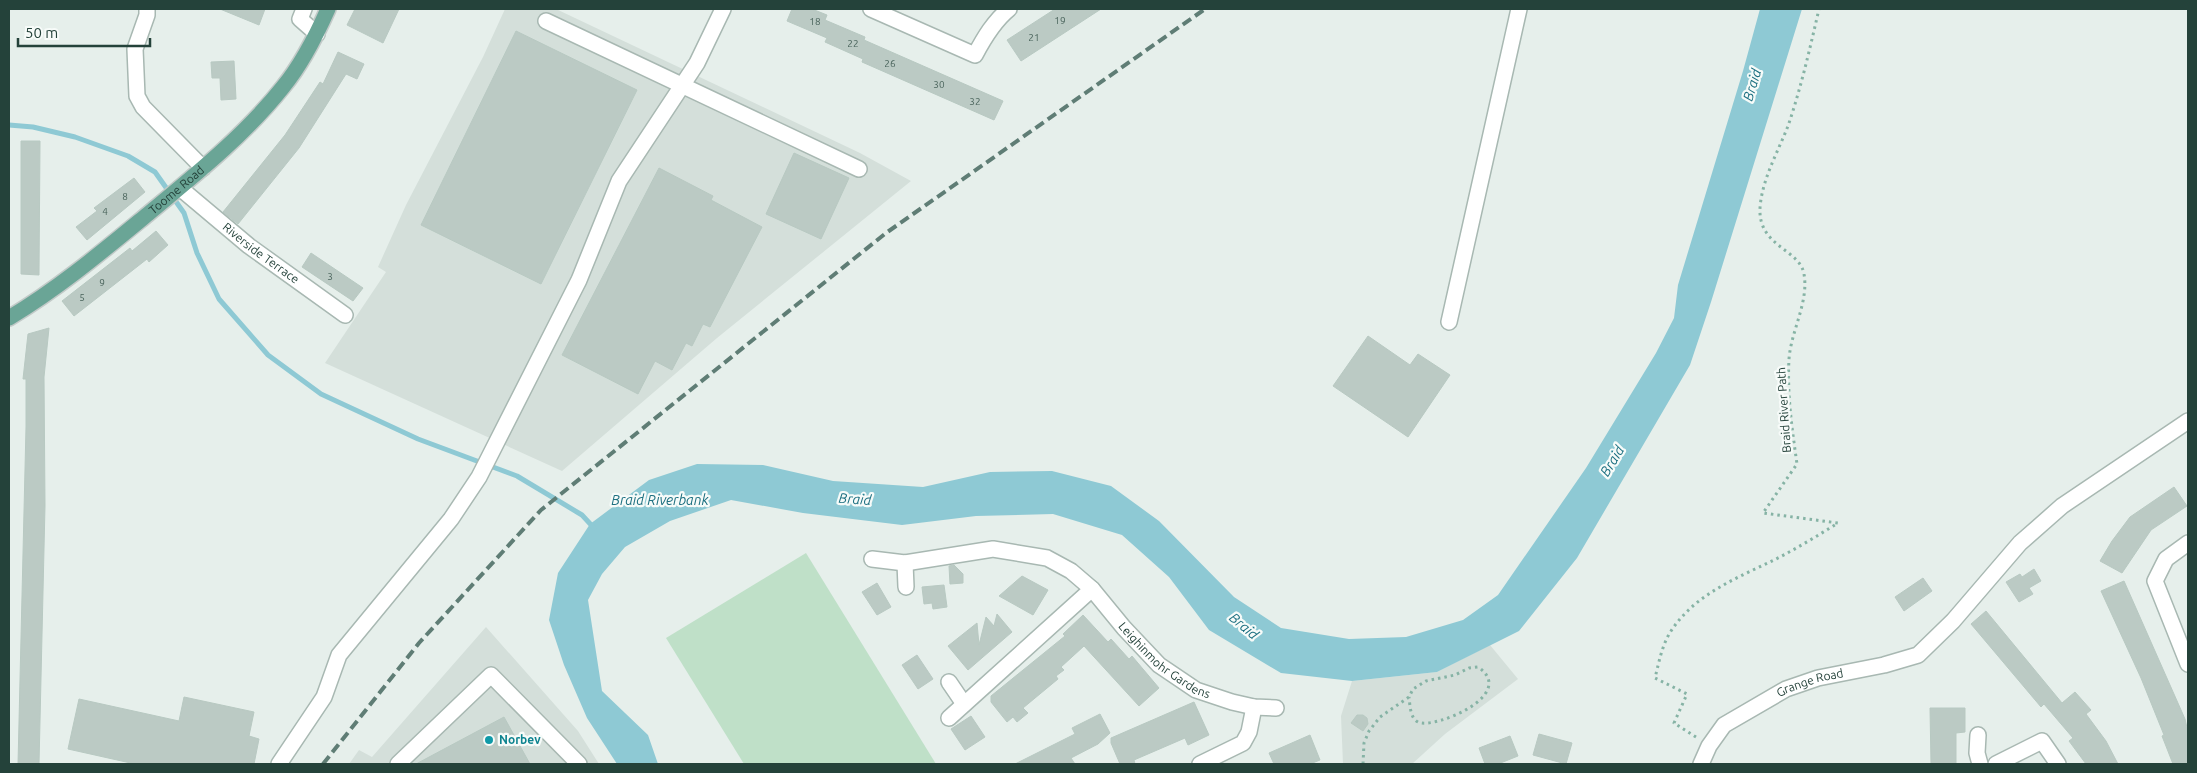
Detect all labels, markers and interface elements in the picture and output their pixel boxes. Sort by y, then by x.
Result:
scale bar [18,15,150,47]
house number: 19 [1054,15,1066,26]
house number: 18 [809,16,821,27]
text: 50 m [25,24,58,41]
house number: 21 [1028,32,1040,43]
house number: 22 [847,38,859,49]
house number: 26 [884,58,896,69]
water label: Braid [1740,66,1765,103]
house number: 30 [933,79,945,90]
house number: 32 [969,96,981,107]
street label: Toome Road [146,163,206,216]
house number: 8 [122,191,128,202]
house number: 4 [102,206,108,217]
street label: Riverside Terrace [220,220,302,286]
house number: 3 [327,271,333,282]
house number: 9 [99,277,105,288]
house number: 5 [79,292,85,303]
street label: Braid River Path [1774,367,1793,453]
water label: Braid [1597,442,1628,479]
water label: Braid [838,490,873,508]
water label: Braid Riverbank [611,492,709,508]
water label: Braid [1226,609,1263,643]
street label: Leighinmohr Gardens [1116,620,1212,700]
street label: Grange Road [1774,666,1844,699]
place label: Norbev [499,733,541,746]
marker: Norbev [483,734,495,746]

